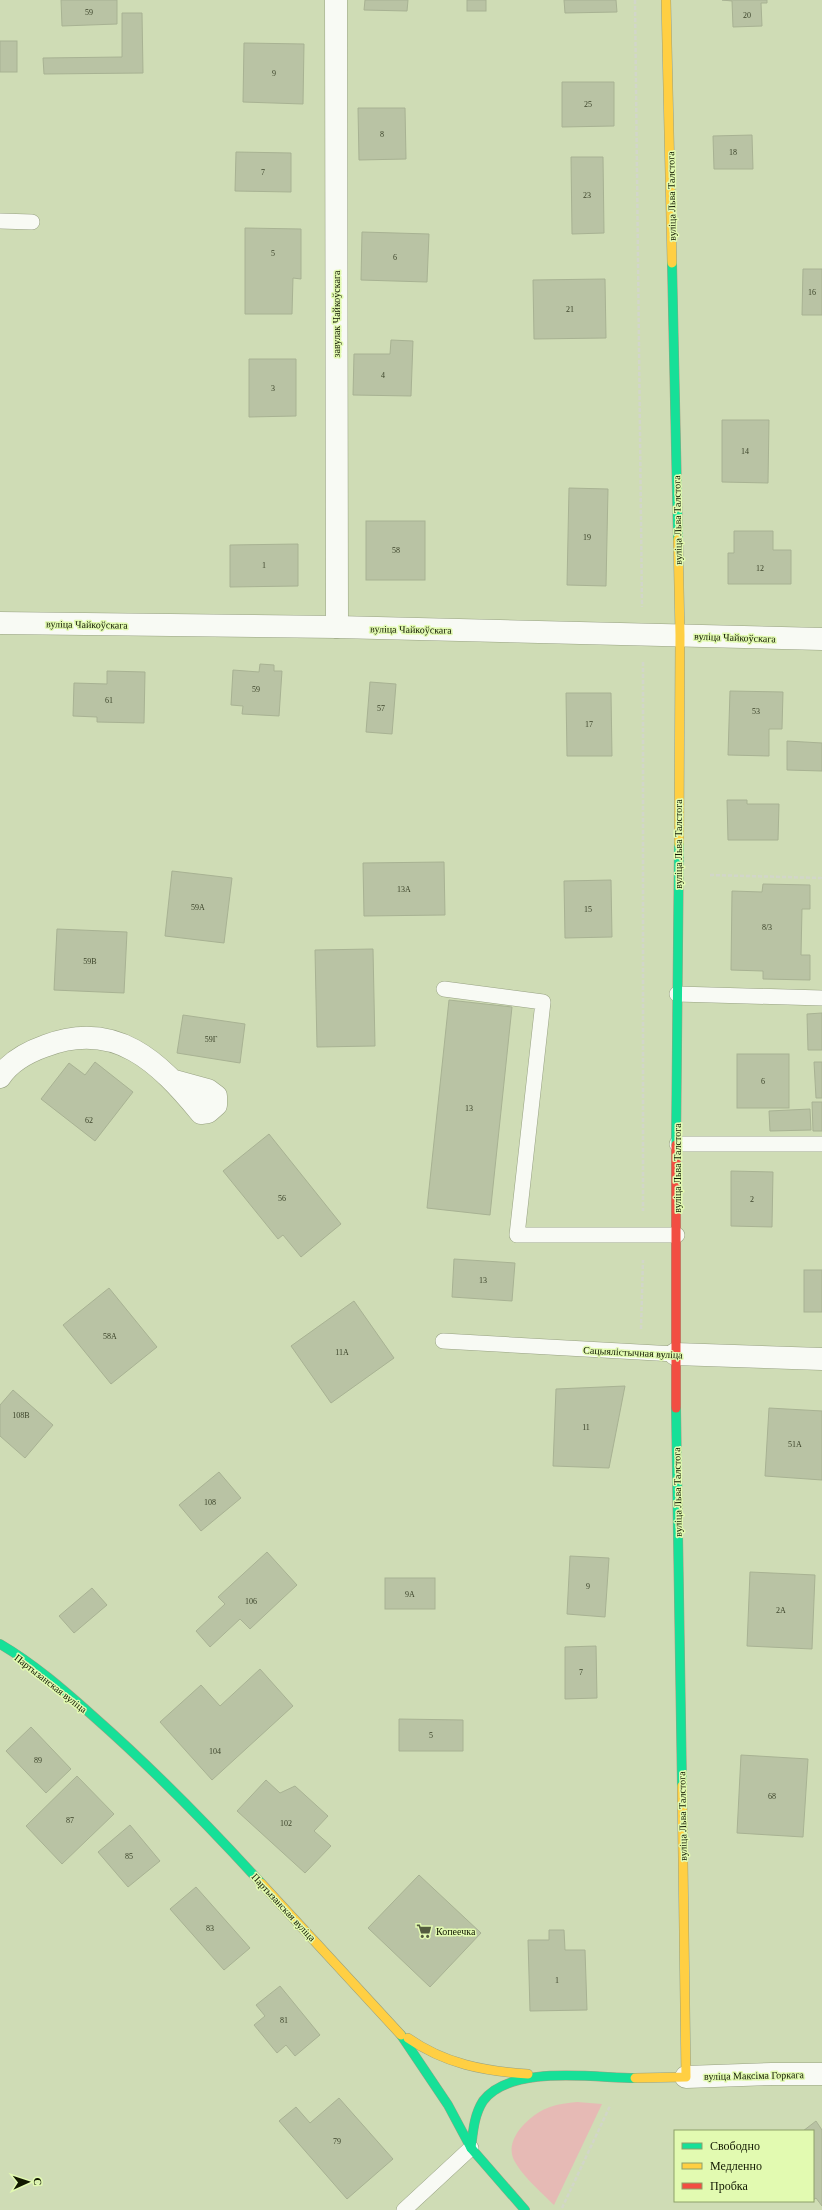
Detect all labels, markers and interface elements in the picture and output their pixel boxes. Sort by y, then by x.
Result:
house number: 59 [85,8,93,17]
house number: 20 [743,11,751,20]
house number: 9 [272,69,276,78]
house number: 25 [584,100,592,109]
house number: 8 [380,130,384,139]
house number: 18 [729,148,737,157]
street label: вуліца Льва Талстога [665,151,678,241]
house number: 7 [261,168,265,177]
house number: 23 [583,191,591,200]
house number: 5 [271,249,275,258]
house number: 6 [393,253,397,262]
street label: завулак Чайкоўскага [331,270,342,357]
house number: 16 [808,288,816,297]
house number: 21 [566,305,574,314]
house number: 4 [381,371,385,380]
house number: 3 [271,384,275,393]
house number: 14 [741,447,749,456]
street label: вуліца Льва Талстога [671,475,684,565]
house number: 19 [583,533,591,542]
house number: 58 [392,546,400,555]
house number: 1 [262,561,266,570]
house number: 12 [756,564,764,573]
street label: вуліца Чайкоўскага [46,618,129,631]
street label: вуліца Чайкоўскага [370,623,453,636]
street label: вуліца Чайкоўскага [694,631,777,644]
house number: 59 [252,685,260,694]
house number: 61 [105,696,113,705]
house number: 57 [377,704,385,713]
house number: 53 [752,707,760,716]
house number: 17 [585,720,593,729]
street label: вуліца Льва Талстога [673,799,684,889]
house number: 13А [397,885,411,894]
house number: 59А [191,903,205,912]
house number: 15 [584,905,592,914]
house number: 8/3 [762,923,772,932]
house number: 59В [83,957,97,966]
house number: 59Г [205,1035,218,1044]
house number: 6 [761,1077,765,1086]
house number: 13 [465,1104,473,1113]
house number: 62 [85,1116,93,1125]
street label: вуліца Льва Талстога [672,1123,683,1213]
house number: 56 [278,1194,286,1203]
house number: 2 [750,1195,754,1204]
house number: 13 [479,1276,487,1285]
house number: 58А [103,1332,117,1341]
street label: Сацыялістычная вуліца [583,1344,683,1361]
house number: 11А [335,1348,349,1357]
house number: 108В [12,1411,30,1420]
house number: 11 [582,1423,590,1432]
house number: 51А [788,1440,802,1449]
street label: вуліца Льва Талстога [671,1447,684,1537]
house number: 108 [204,1498,216,1507]
house number: 9 [586,1582,590,1591]
house number: 9А [405,1590,415,1599]
house number: 106 [245,1597,257,1606]
house number: 2А [776,1606,786,1615]
street label: Партызанская вуліца [12,1652,89,1715]
house number: 7 [579,1668,583,1677]
house number: 5 [429,1731,433,1740]
house number: 104 [209,1747,221,1756]
house number: 89 [34,1756,42,1765]
street label: вуліца Льва Талстога [676,1771,689,1861]
house number: 68 [768,1792,776,1801]
house number: 87 [66,1816,74,1825]
house number: 102 [280,1819,292,1828]
house number: 85 [125,1852,133,1861]
street label: Партызанская вуліца [249,1871,318,1944]
supermarket icon: Копеечка [415,1922,433,1940]
house number: 83 [206,1924,214,1933]
place label: Копеечка [436,1926,476,1937]
house number: 1 [555,1976,559,1985]
house number: 81 [280,2016,288,2025]
street label: вуліца Максіма Горкага [704,2069,805,2082]
legend [674,2130,814,2202]
house number: 79 [333,2137,341,2146]
text: Свободно [710,2139,760,2153]
text: Медленно [710,2159,762,2173]
north arrow [8,2162,48,2202]
text: С [32,2177,44,2186]
text: Пробка [710,2179,748,2193]

